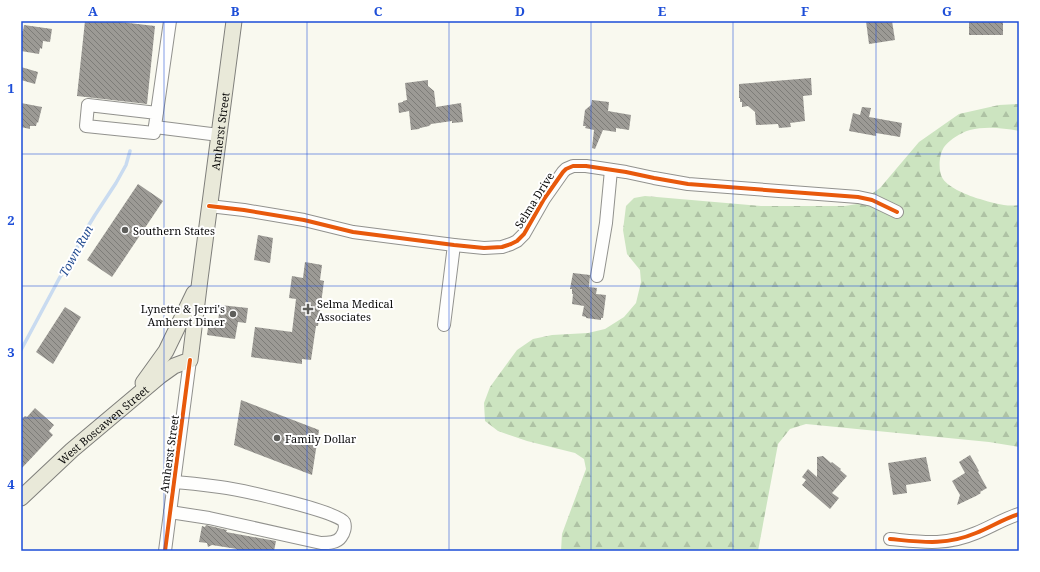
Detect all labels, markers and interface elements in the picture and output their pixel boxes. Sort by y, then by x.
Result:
text: A [88,2,98,20]
text: B [231,2,240,20]
text: C [374,2,383,20]
text: D [515,2,525,20]
text: E [658,2,667,20]
text: F [801,2,809,20]
text: G [942,2,952,20]
text: 1 [7,79,15,97]
street label: Amherst Street [207,91,232,171]
street label: Selma Drive [511,169,557,231]
text: 2 [7,211,15,229]
water label: Town Run [55,222,97,280]
place label: Southern States [133,223,215,238]
marker: Southern States [120,225,130,235]
place label: Selma Medical Associates [317,296,394,324]
place label: Lynette & Jerri's Amherst Diner [141,301,226,329]
marker: Selma Medical Associates [302,303,314,315]
marker: Lynette & Jerri's Amherst Diner [228,309,238,319]
text: 3 [7,343,15,361]
street label: West Boscawen Street [54,382,151,467]
street label: Amherst Street [156,414,182,494]
place label: Family Dollar [285,431,357,446]
marker: Family Dollar [272,433,282,443]
text: 4 [7,475,15,493]

